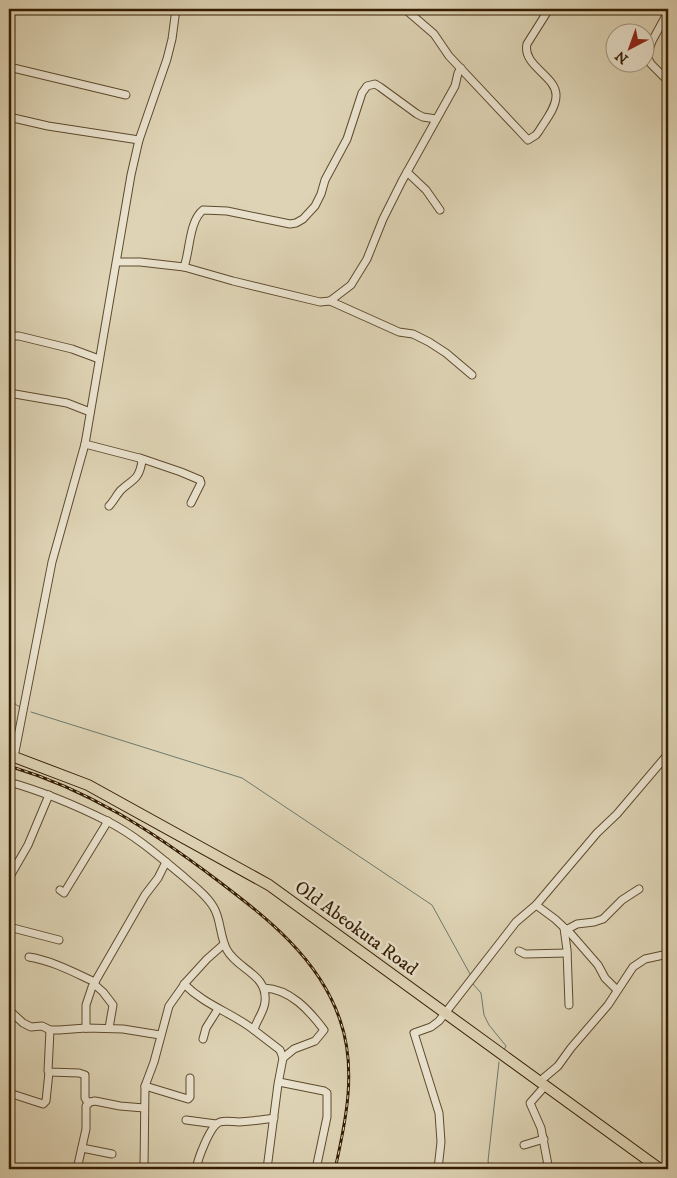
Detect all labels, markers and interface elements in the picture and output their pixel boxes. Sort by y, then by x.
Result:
north arrow [604,22,654,72]
text: N [612,46,632,68]
street label: Old Abeokuta Road [290,876,423,981]

